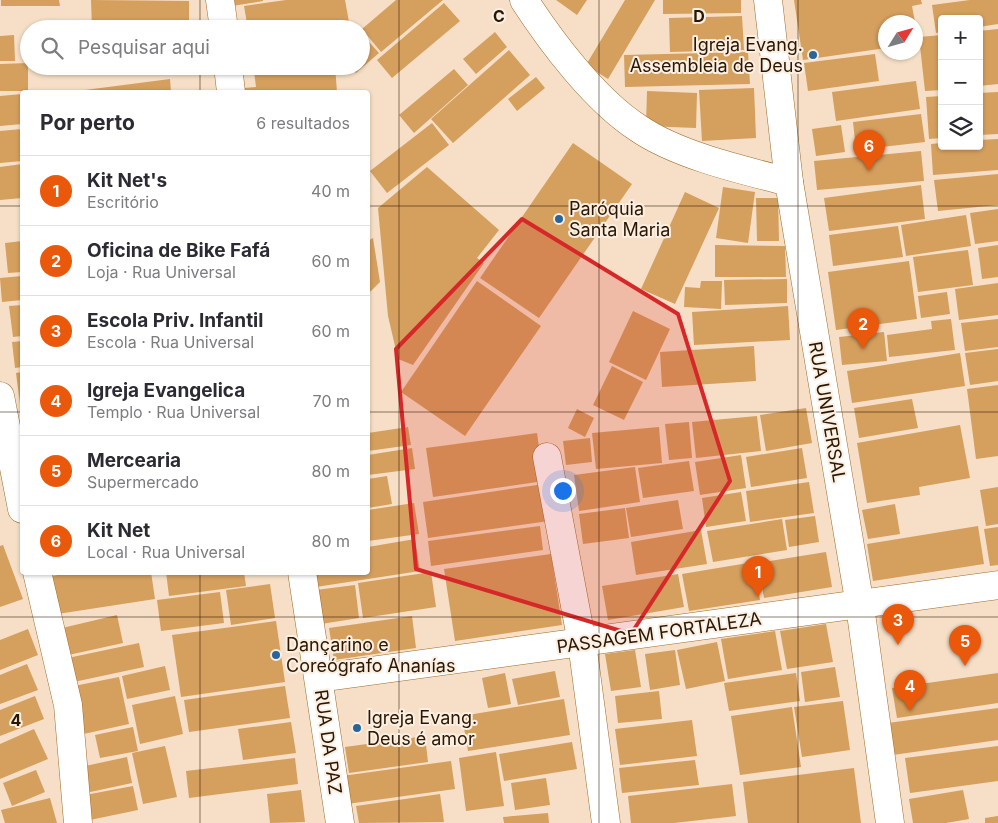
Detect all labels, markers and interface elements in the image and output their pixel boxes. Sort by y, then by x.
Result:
text: C [493,6,505,26]
text: D [693,6,705,26]
north arrow [878,15,923,60]
map controls [938,15,983,150]
button: + [938,15,983,60]
search box [20,20,370,75]
icon: search [38,34,66,62]
place label: Igreja Evang. Assembleia de Deus [630,34,803,76]
text: Pesquisar aqui [78,36,210,59]
marker: Igreja Evang. Assembleia de Deus [807,49,819,61]
button: − [938,60,983,105]
button: layers [938,105,983,150]
text: Por perto [40,110,135,135]
text: 6 resultados [256,113,350,133]
pin: 6 [853,130,885,171]
text: Kit Net's [87,169,167,192]
text: 1 [53,181,59,201]
text: 40 m [311,181,350,201]
text: Escritório [87,192,159,212]
place label: Paróquia Santa Maria [569,198,670,240]
marker: Paróquia Santa Maria [553,213,565,225]
text: Oficina de Bike Fafá [87,239,270,262]
text: 2 [51,251,61,271]
text: 60 m [311,251,350,271]
text: Loja · Rua Universal [87,262,236,282]
pin: 2 [847,308,879,349]
text: Escola Priv. Infantil [87,309,263,332]
text: 3 [51,321,61,341]
text: 60 m [311,321,350,341]
text: Escola · Rua Universal [87,332,254,352]
street label: RUA UNIVERSAL [805,340,850,484]
text: Igreja Evangelica [87,379,245,402]
text: 4 [51,391,61,411]
text: 70 m [313,391,350,411]
text: Templo · Rua Universal [87,402,260,422]
text: Mercearia [87,449,181,472]
text: 5 [51,461,61,481]
text: 80 m [311,461,350,481]
text: Supermercado [87,472,199,492]
your location [550,478,576,504]
text: Kit Net [87,519,150,542]
text: 6 [51,531,61,551]
text: 80 m [311,531,350,551]
text: Local · Rua Universal [87,542,245,562]
pin: 1 [742,556,774,597]
pin: 3 [882,604,914,645]
street label: PASSAGEM FORTALEZA [555,608,763,657]
pin: 5 [949,625,981,666]
place label: Dançarino e Coreógrafo Ananías [286,634,455,676]
marker: Dançarino e Coreógrafo Ananías [270,649,282,661]
pin: 4 [894,670,926,711]
street label: RUA DA PAZ [311,688,346,796]
place label: Igreja Evang. Deus é amor [367,707,477,749]
text: 4 [11,710,22,730]
marker: Igreja Evang. Deus é amor [351,722,363,734]

